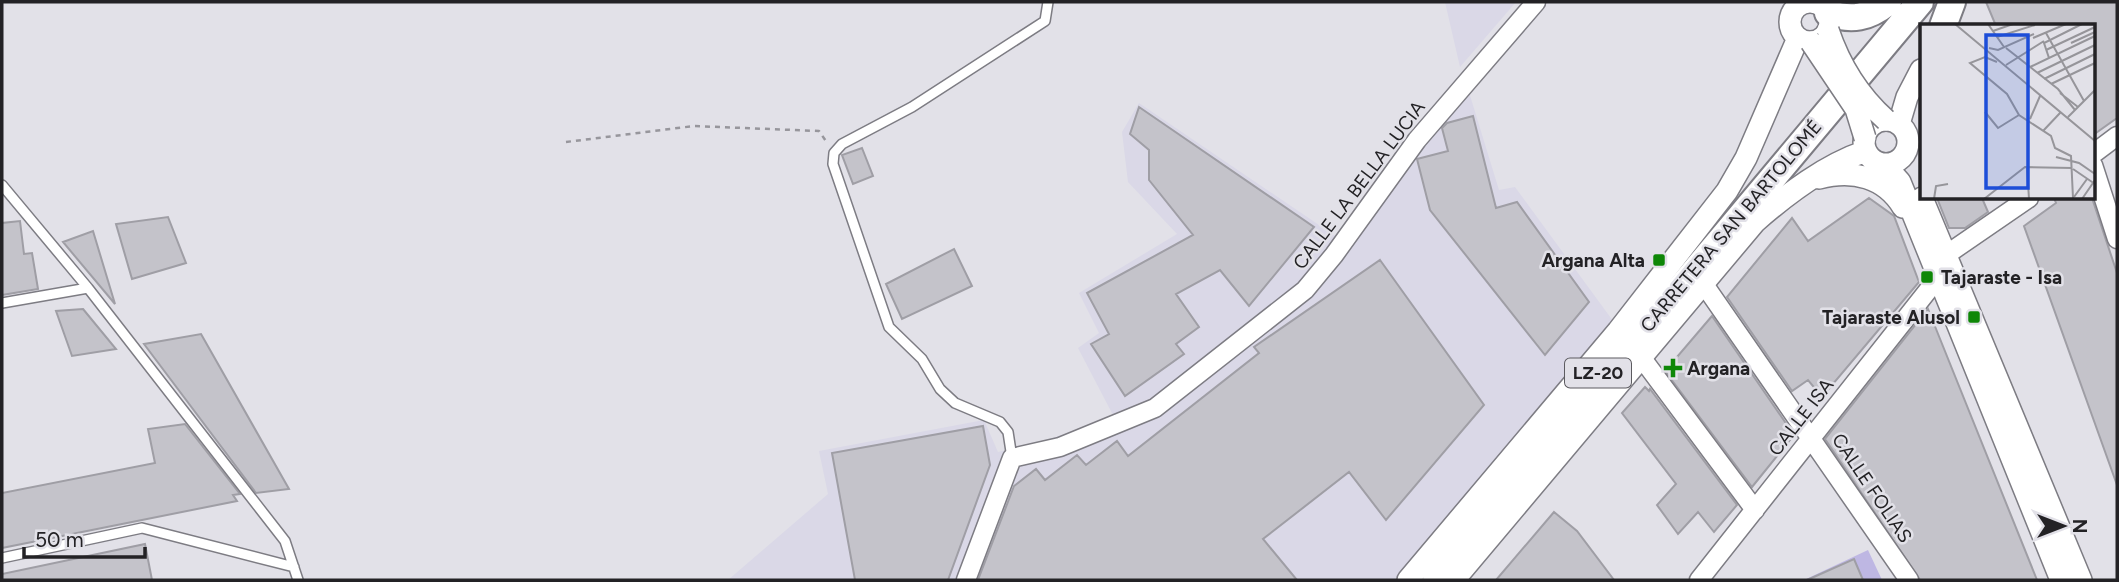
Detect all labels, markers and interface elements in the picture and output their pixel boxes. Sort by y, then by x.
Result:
inset map [1920,24,2094,200]
street label: CALLE LA BELLA LUCIA [1288,96,1430,274]
street label: CARRETERA SAN BARTOLOMÉ [1635,115,1827,337]
place label: Argana Alta [1541,249,1645,272]
marker: Argana Alta [1651,252,1667,268]
place label: Tajaraste - Isa [1941,266,2062,289]
marker: Tajaraste - Isa [1919,269,1935,285]
place label: Tajaraste Alusol [1822,306,1960,329]
marker: Tajaraste Alusol [1966,309,1982,325]
place label: Argana [1687,357,1750,380]
road number: LZ-20 [1565,358,1631,388]
marker: Argana [1665,360,1681,376]
street label: CALLE ISA [1764,374,1838,460]
street label: CALLE FOLIAS [1827,429,1917,547]
north arrow [2028,491,2098,561]
scale bar [24,516,145,560]
text: N [2068,519,2091,533]
text: 50 m [35,527,84,552]

